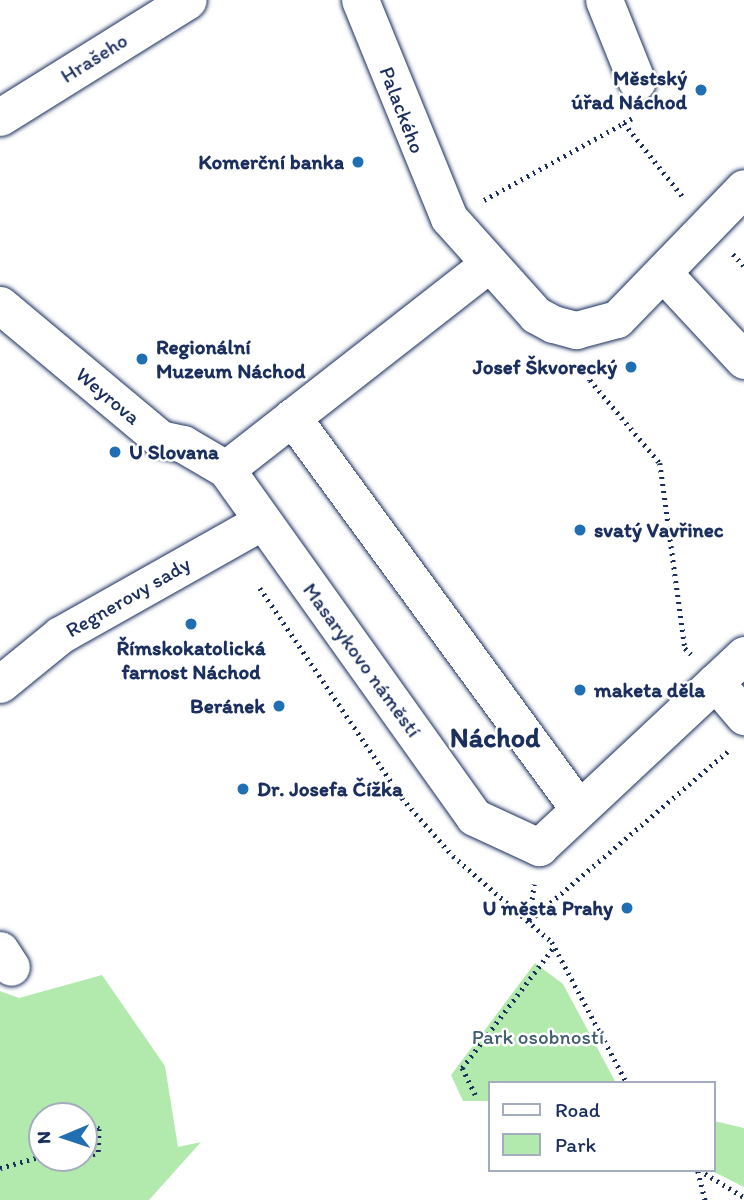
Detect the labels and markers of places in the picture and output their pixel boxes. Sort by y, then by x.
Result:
place label: Městský úřad Náchod [572,65,687,115]
marker: Městský úřad Náchod [693,82,709,98]
place label: Komerční banka [198,149,344,175]
marker: Komerční banka [350,154,366,170]
place label: Regionální Muzeum Náchod [156,334,305,384]
marker: Regionální Muzeum Náchod [134,351,150,367]
place label: Josef Škvorecký [473,354,617,380]
marker: Josef Škvorecký [623,359,639,375]
place label: U Slovana [129,439,219,465]
marker: U Slovana [107,444,123,460]
place label: svatý Vavřinec [594,517,723,543]
marker: svatý Vavřinec [572,522,588,538]
marker: Římskokatolická farnost Náchod [183,616,199,632]
place label: Římskokatolická farnost Náchod [116,635,266,685]
place label: maketa děla [594,677,705,703]
marker: maketa děla [572,682,588,698]
place label: Beránek [190,693,265,719]
marker: Beránek [271,698,287,714]
place label: Dr. Josefa Čížka [257,776,403,802]
marker: Dr. Josefa Čížka [235,781,251,797]
place label: U města Prahy [482,895,613,921]
marker: U města Prahy [619,900,635,916]

